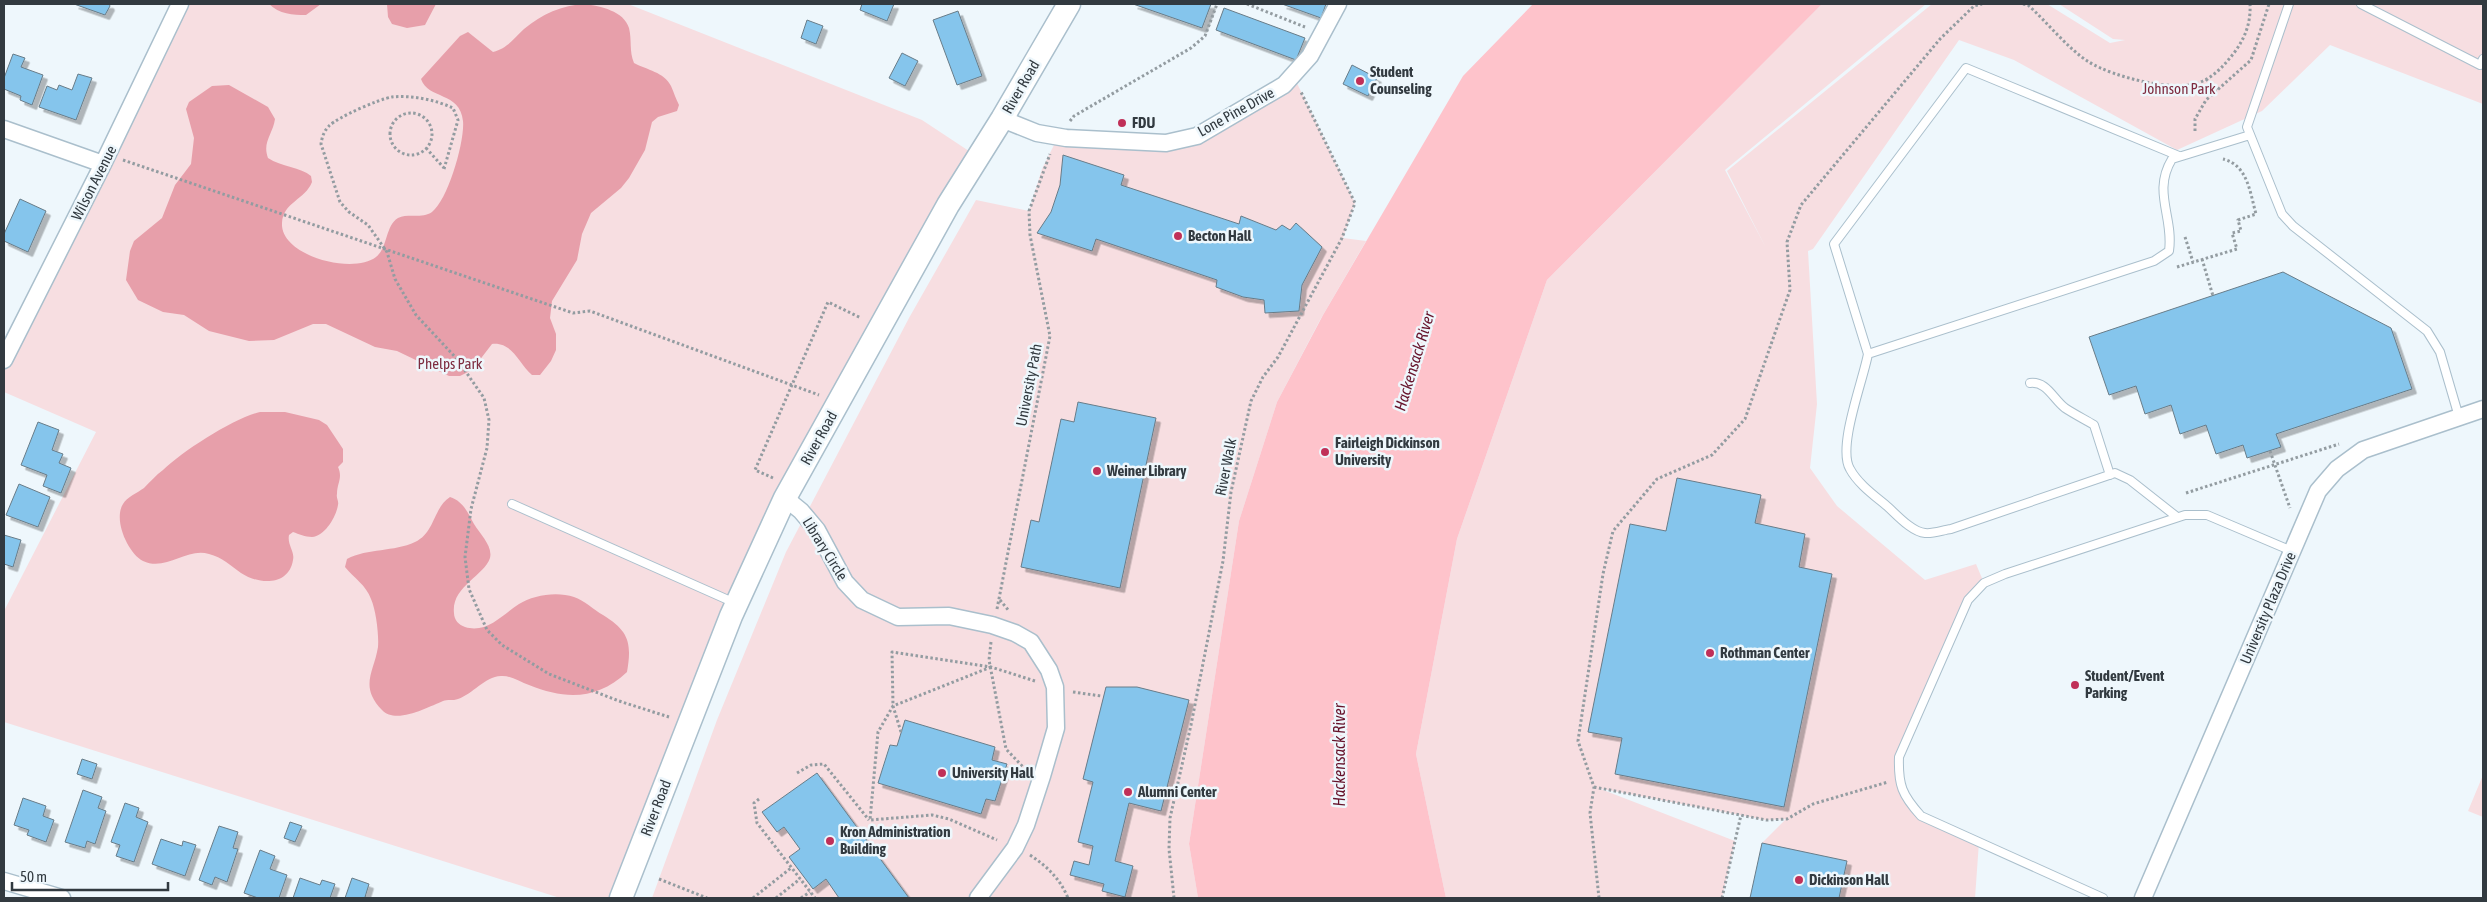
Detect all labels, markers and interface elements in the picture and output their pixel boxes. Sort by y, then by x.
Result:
street label: River Road [998,57,1043,117]
place label: Student Counseling [1370,63,1432,97]
marker: Student Counseling [1354,75,1366,87]
park label: Johnson Park [2142,80,2216,97]
street label: Lone Pine Drive [1195,83,1277,140]
place label: FDU [1132,114,1155,131]
marker: FDU [1116,117,1128,129]
street label: Wilson Avenue [67,142,120,223]
place label: Becton Hall [1188,227,1253,244]
marker: Becton Hall [1172,230,1184,242]
water label: Hackensack River [1390,308,1438,413]
street label: University Path [1012,342,1045,428]
park label: Phelps Park [418,355,483,372]
street label: River Road [797,408,840,468]
place label: Fairleigh Dickinson University [1335,434,1440,468]
street label: River Walk [1212,436,1239,497]
marker: Fairleigh Dickinson University [1319,446,1331,458]
place label: Weiner Library [1106,462,1187,479]
marker: Weiner Library [1091,465,1103,477]
street label: Library Circle [799,514,852,583]
street label: University Plaza Drive [2236,549,2299,666]
place label: Rothman Center [1720,644,1810,661]
marker: Rothman Center [1704,647,1716,659]
place label: Student/Event Parking [2085,667,2165,701]
marker: Student/Event Parking [2069,679,2081,691]
water label: Hackensack River [1330,702,1348,806]
place label: University Hall [952,764,1035,781]
marker: University Hall [936,767,948,779]
street label: River Road [637,777,674,838]
place label: Alumni Center [1137,783,1217,800]
marker: Alumni Center [1122,786,1134,798]
place label: Kron Administration Building [840,823,950,857]
marker: Kron Administration Building [824,835,836,847]
scale bar [12,860,169,892]
text: 50 m [20,868,47,885]
place label: Dickinson Hall [1809,871,1890,888]
marker: Dickinson Hall [1793,874,1805,886]

